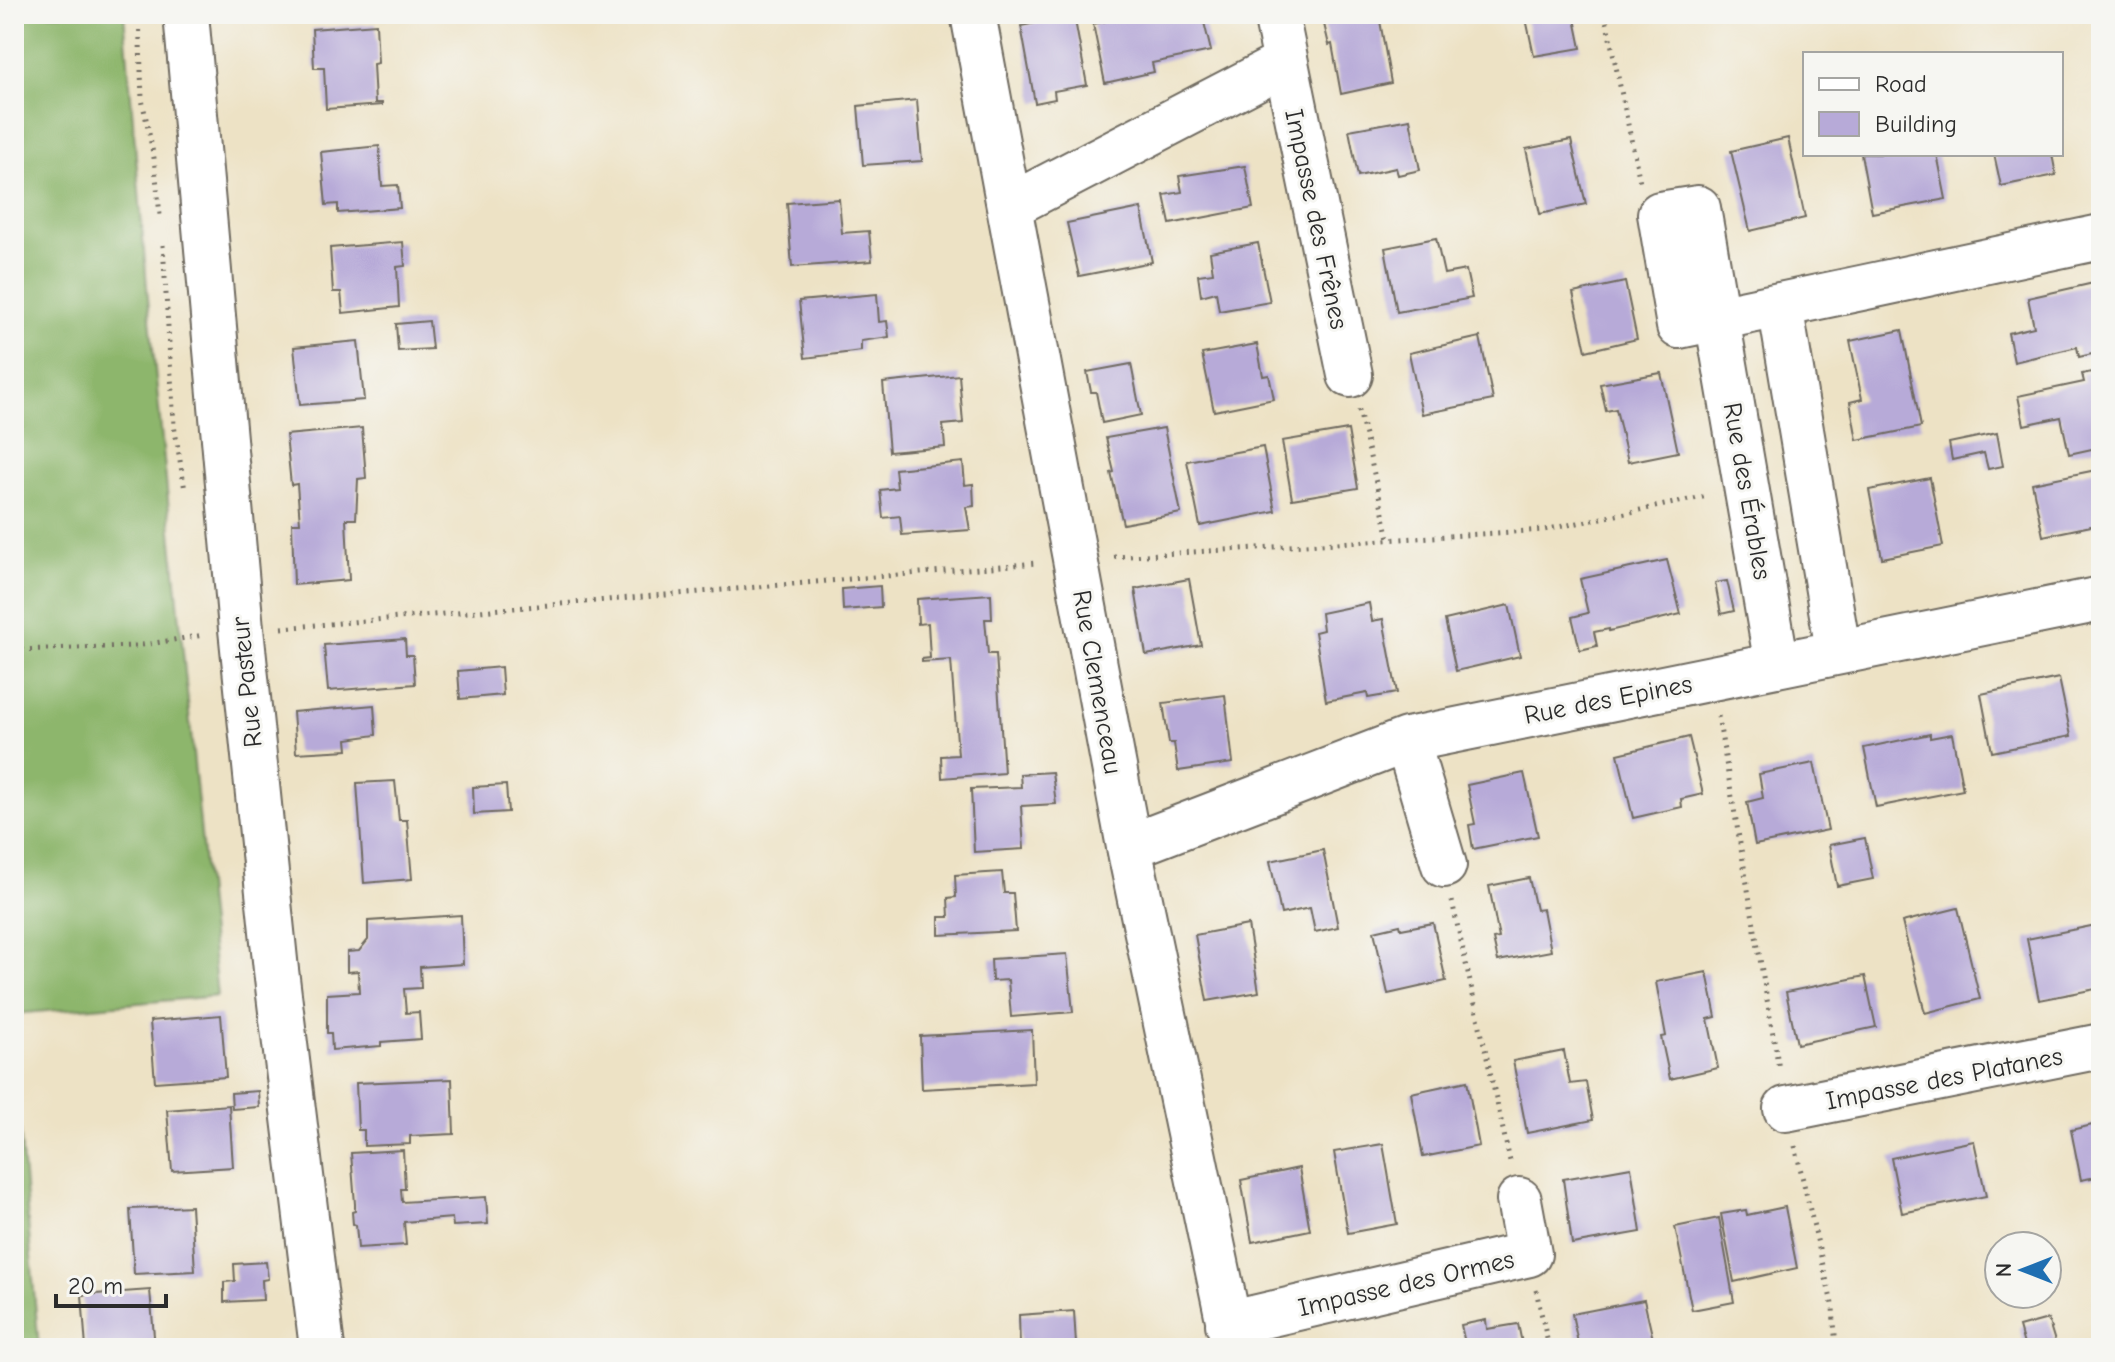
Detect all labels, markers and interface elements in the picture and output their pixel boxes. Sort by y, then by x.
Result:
legend [1803,52,2063,156]
text: Road [1875,70,1927,98]
street label: Impasse des Frênes [1278,106,1354,332]
text: Building [1875,110,1957,138]
street label: Rue des Érables [1717,400,1778,582]
street label: Rue Clemenceau [1066,588,1128,777]
street label: Rue Pasteur [225,614,269,749]
street label: Rue des Epines [1522,669,1695,731]
street label: Impasse des Platanes [1823,1041,2065,1117]
north arrow [1983,1230,2063,1310]
street label: Impasse des Ormes [1295,1245,1517,1323]
scale bar [56,1258,166,1308]
text: N [1991,1263,2017,1277]
text: 20 m [68,1272,123,1300]

